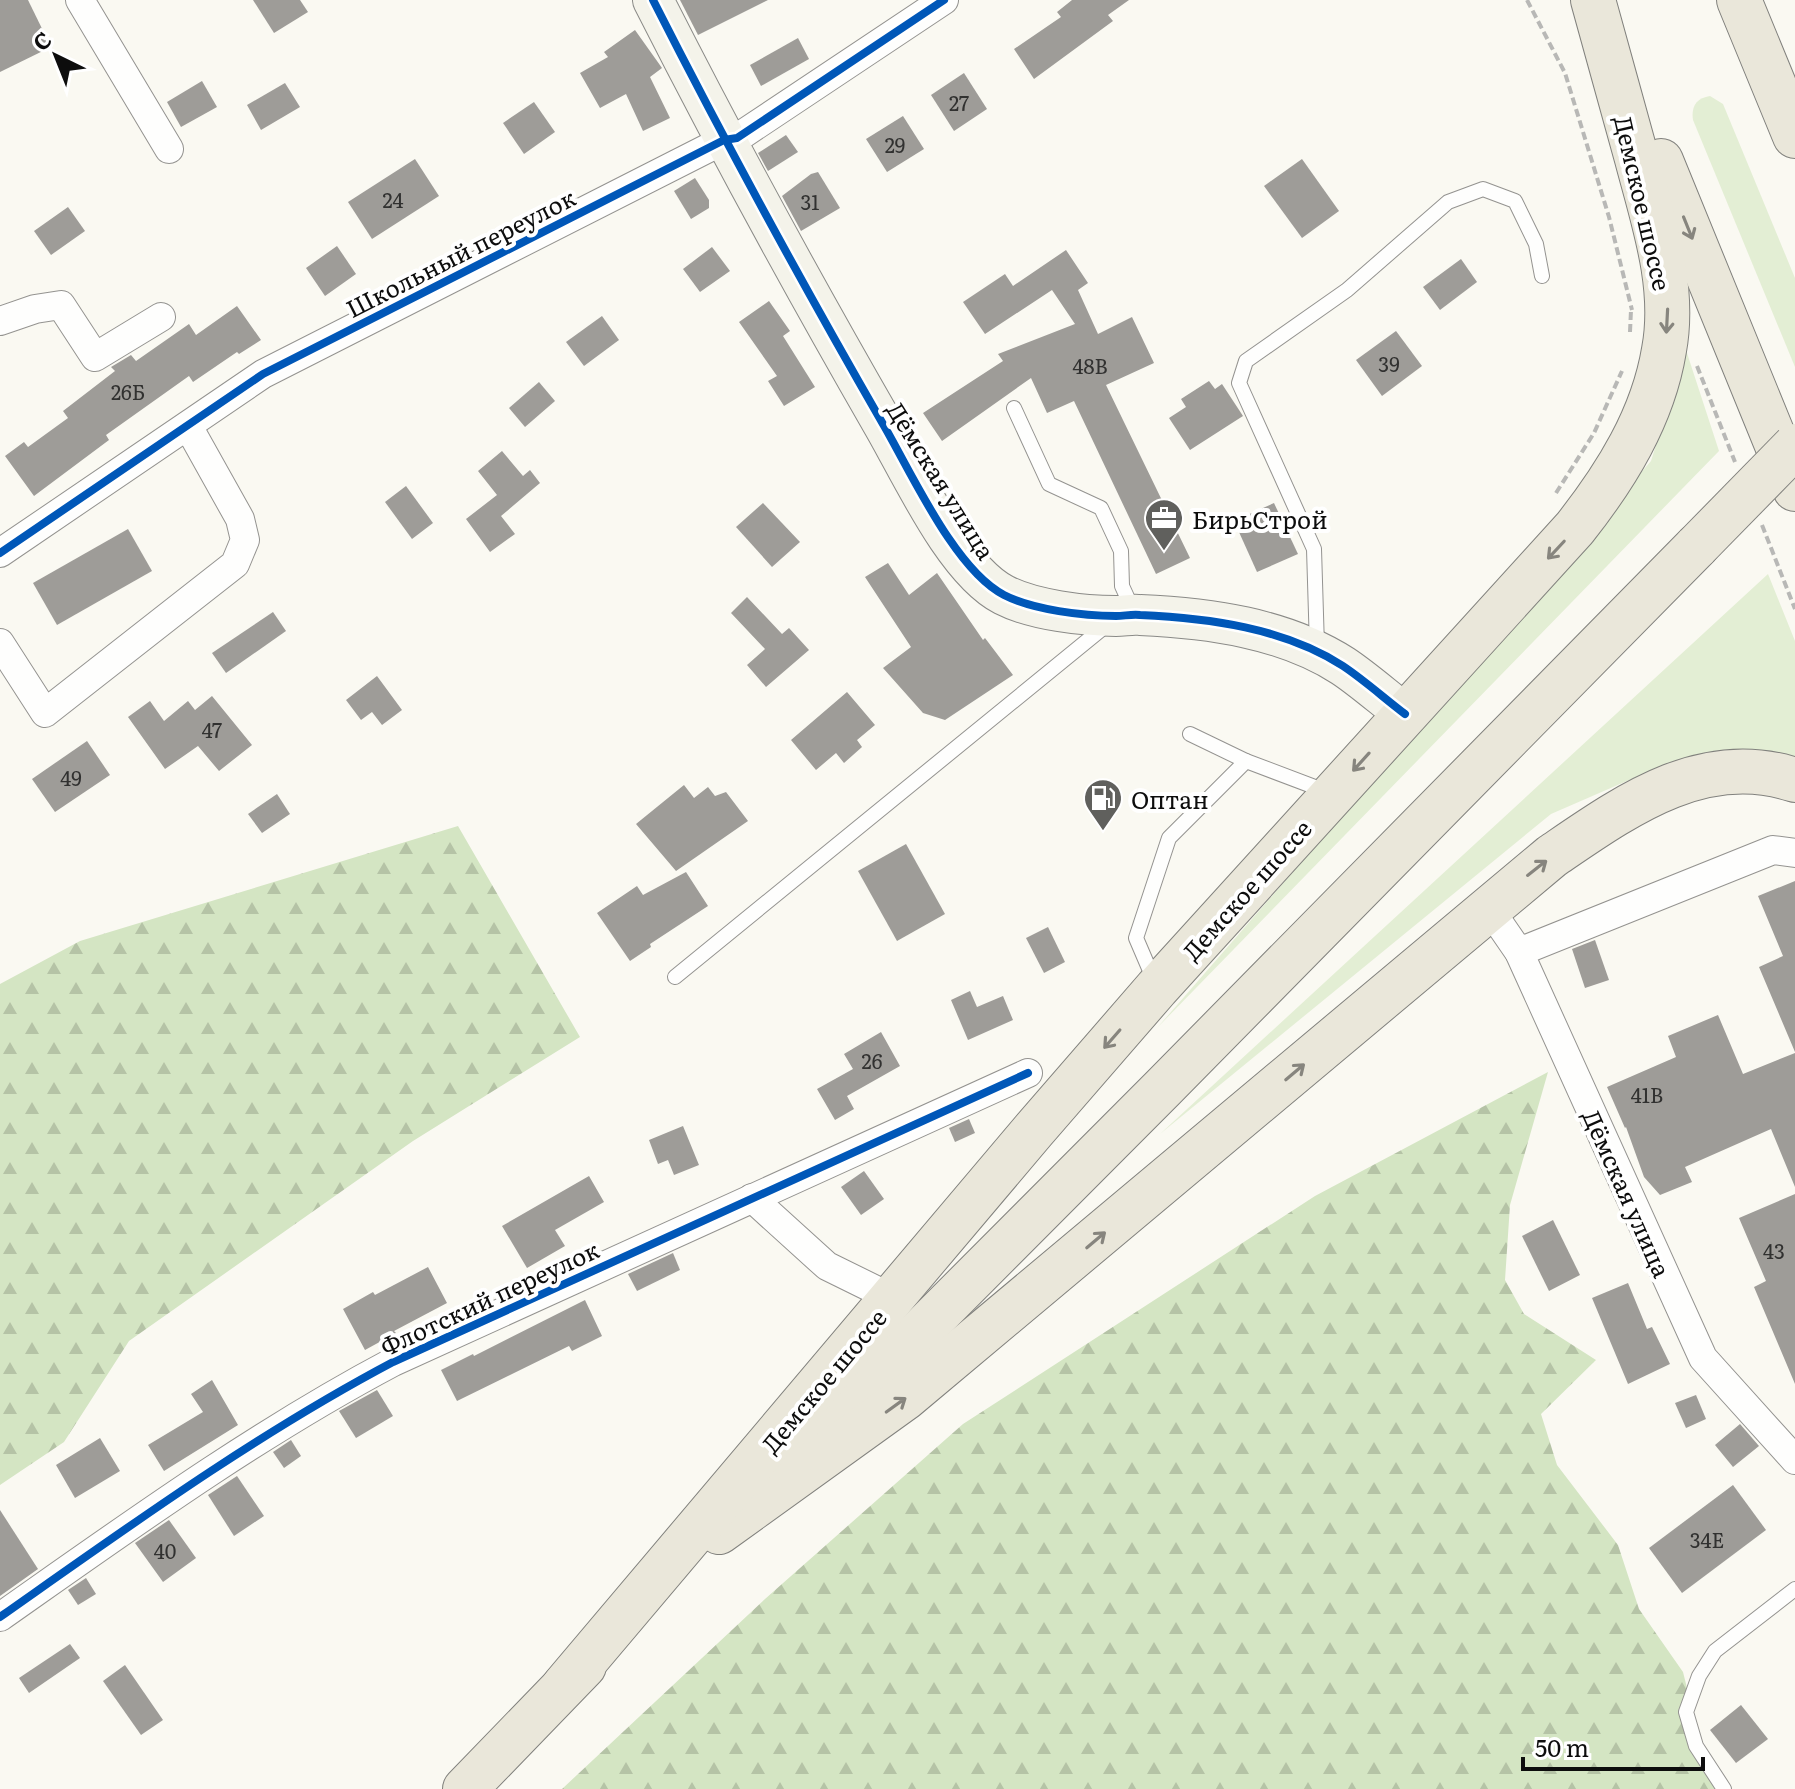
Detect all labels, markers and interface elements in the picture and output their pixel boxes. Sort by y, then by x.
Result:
north arrow [16,16,96,96]
text: С [24,23,58,58]
house number: 27 [949,87,969,117]
street label: Демское шоссе [1607,112,1681,294]
house number: 29 [885,129,905,159]
street label: Школьный переулок [339,179,581,325]
house number: 24 [382,184,404,214]
house number: 31 [801,186,819,216]
one-way arrow [1682,215,1696,240]
one-way arrow [1659,307,1674,334]
house number: 39 [1378,348,1400,378]
house number: 48В [1072,350,1108,380]
house number: 26Б [111,376,145,406]
street label: Дёмская улица [879,394,1005,566]
office icon: БирьСтрой [1143,497,1185,552]
place label: БирьСтрой [1192,501,1328,536]
one-way arrow [1547,539,1565,559]
house number: 47 [202,714,222,744]
one-way arrow [1352,752,1370,772]
house number: 49 [60,762,82,792]
fuel station icon: Оптан [1082,777,1124,832]
place label: Оптан [1131,781,1209,816]
street label: Демское шоссе [1173,811,1319,967]
one-way arrow [1525,860,1547,877]
one-way arrow [1104,1028,1122,1049]
house number: 26 [862,1045,883,1075]
one-way arrow [1284,1063,1304,1081]
house number: 41В [1631,1079,1663,1109]
street label: Дёмская улица [1575,1104,1681,1282]
street label: Флотский переулок [374,1231,604,1363]
one-way arrow [1086,1231,1106,1249]
house number: 43 [1763,1235,1785,1265]
street label: Демское шоссе [752,1301,894,1459]
one-way arrow [884,1397,906,1413]
house number: 34Е [1690,1524,1724,1554]
house number: 40 [154,1535,176,1565]
scale bar [1523,1721,1703,1771]
text: 50 m [1535,1729,1589,1764]

